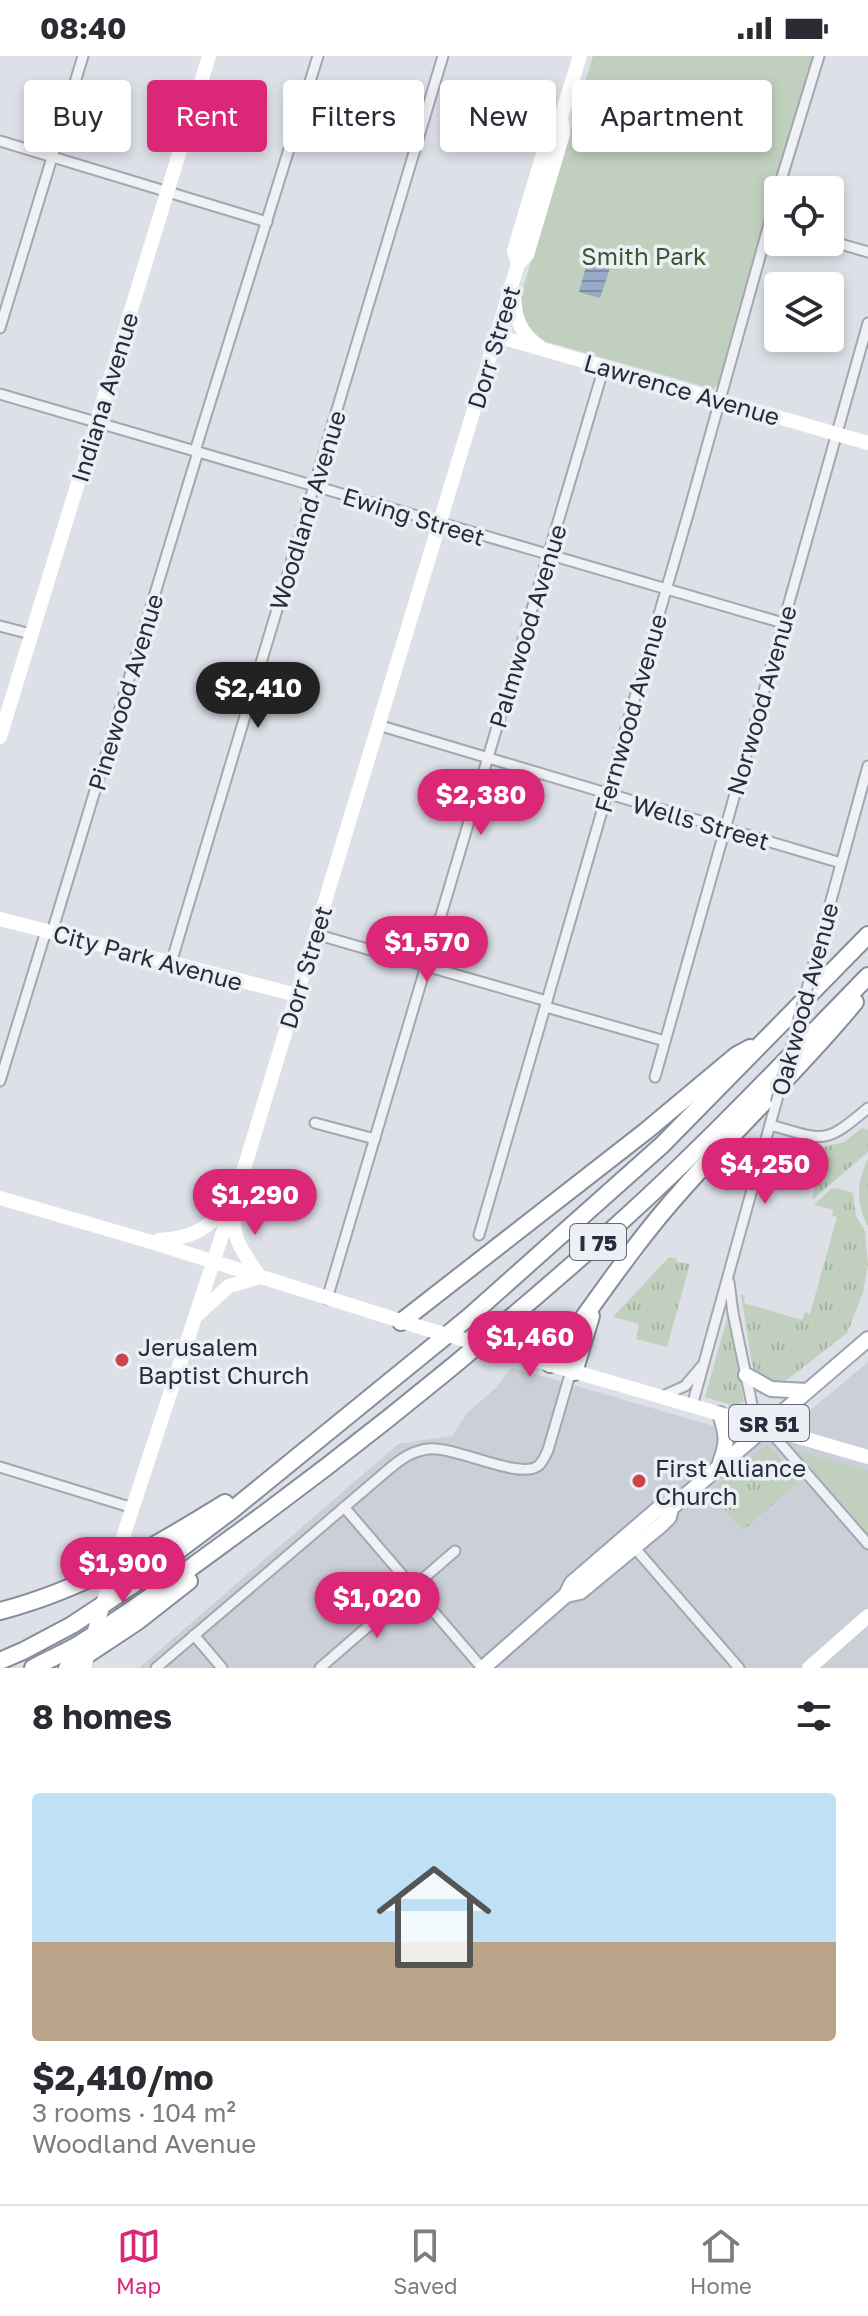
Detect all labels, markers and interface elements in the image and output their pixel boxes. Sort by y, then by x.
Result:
text: 08:40 [40,10,127,46]
chip: Buy [24,80,131,152]
chip: Rent [147,80,267,152]
chip: Filters [283,80,424,152]
chip: New [440,80,556,152]
chip: Apartment [572,80,772,152]
map controls [764,176,844,352]
button: locate [764,176,844,256]
park label: Smith Park [581,241,707,270]
button: layers [764,272,844,352]
street label: Dorr Street [461,282,525,412]
street label: Indiana Avenue [64,309,144,485]
street label: Lawrence Avenue [581,347,783,431]
street label: Woodland Avenue [263,407,351,613]
street label: Ewing Street [340,481,488,551]
street label: Palmwood Avenue [482,521,572,731]
street label: Pinewood Avenue [81,590,169,794]
street label: Norwood Avenue [720,602,802,798]
street label: Fernwood Avenue [588,610,672,816]
pin: $2,410 [193,662,323,730]
text: $2,410 [214,672,302,703]
pin: $2,380 [416,769,546,837]
text: $2,380 [435,779,527,810]
street label: Wells Street [629,789,773,855]
street label: Oakwood Avenue [764,899,844,1099]
street label: Dorr Street [273,902,337,1032]
pin: $1,570 [362,916,492,984]
street label: City Park Avenue [50,918,246,996]
text: $1,570 [384,926,470,957]
pin: $4,250 [700,1138,830,1206]
text: $4,250 [720,1148,810,1179]
pin: $1,290 [190,1169,320,1237]
text: $1,290 [211,1179,299,1210]
road number: I 75 [570,1224,626,1260]
pin: $1,460 [465,1311,595,1379]
text: $1,460 [486,1321,574,1352]
place label: Jerusalem Baptist Church [138,1332,309,1389]
marker: Jerusalem Baptist Church [113,1351,131,1369]
road number: SR 51 [729,1405,809,1441]
place label: First Alliance Church [655,1453,806,1510]
marker: First Alliance Church [630,1472,648,1490]
pin: $1,900 [58,1537,188,1605]
text: $1,900 [78,1547,168,1578]
pin: $1,020 [312,1572,442,1640]
text: $1,020 [333,1582,421,1613]
icon: filters [792,1694,836,1738]
text: 8 homes [32,1696,172,1736]
icon: home [362,1845,506,1989]
text: $2,410/mo [32,2057,214,2097]
text: 3 rooms · 104 m² [32,2097,236,2128]
text: Woodland Avenue [32,2128,256,2159]
tab: Map [116,2224,161,2299]
tab: Saved [393,2224,457,2299]
tab: Home [690,2224,752,2299]

